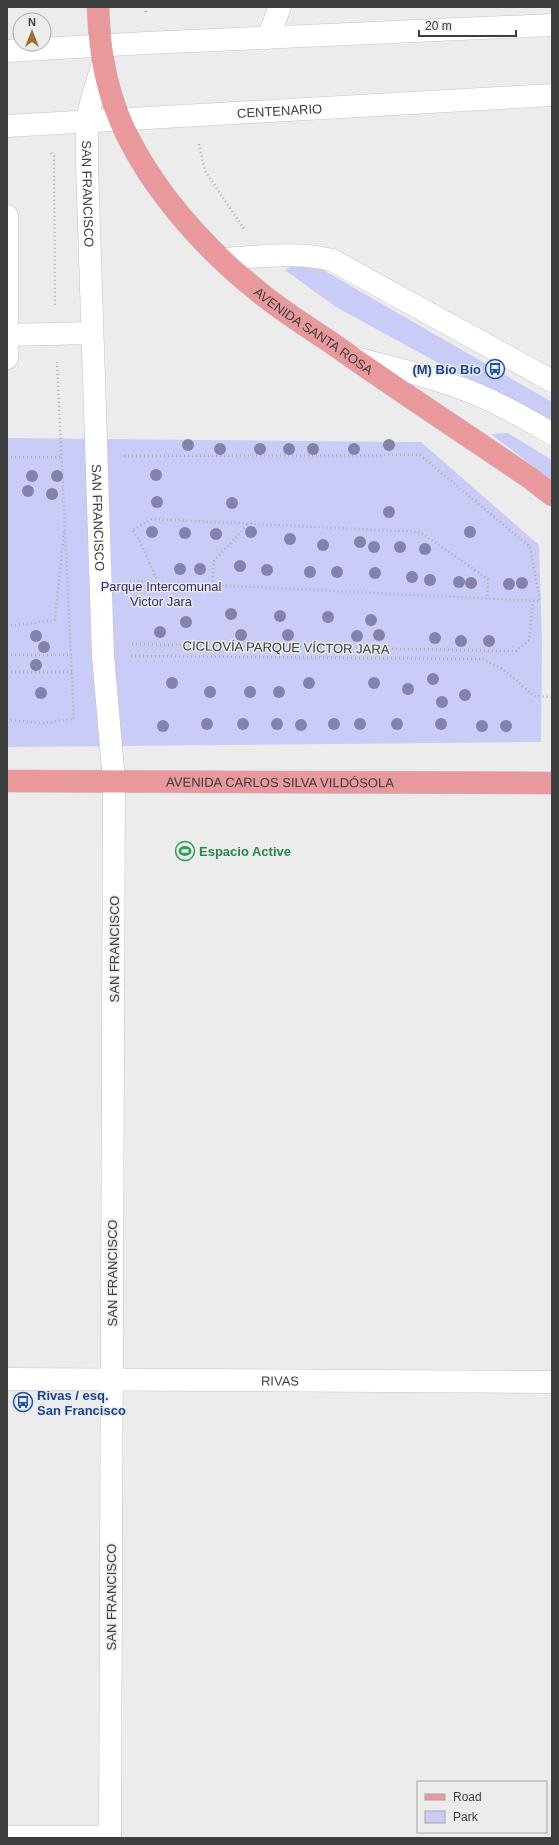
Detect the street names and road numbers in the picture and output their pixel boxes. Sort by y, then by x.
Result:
street label: CENTENARIO [237,101,323,121]
street label: SAN FRANCISCO [79,140,97,248]
street label: AVENIDA SANTA ROSA [251,284,376,378]
street label: SAN FRANCISCO [89,464,107,571]
street label: CICLOVÍA PARQUE VÍCTOR JARA [182,638,390,657]
street label: AVENIDA CARLOS SILVA VILDÓSOLA [166,775,394,790]
street label: SAN FRANCISCO [107,896,122,1002]
street label: SAN FRANCISCO [105,1220,120,1326]
street label: RIVAS [261,1373,299,1389]
street label: SAN FRANCISCO [104,1544,119,1650]

